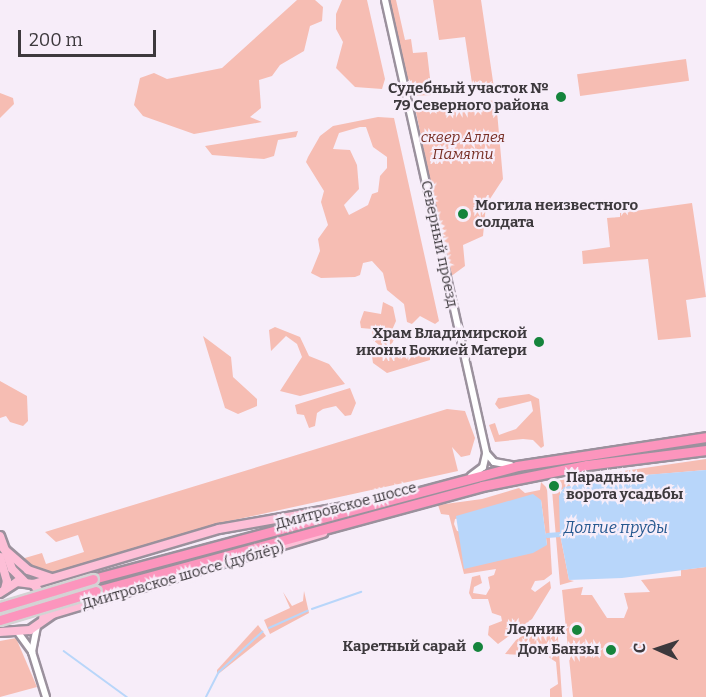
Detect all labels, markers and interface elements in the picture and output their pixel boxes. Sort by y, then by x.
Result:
scale bar [21,18,159,56]
text: 200 m [29,29,83,51]
place label: Судебный участок № 79 Северного района [388,79,549,114]
marker: Судебный участок № 79 Северного района [554,90,568,104]
park label: сквер Аллея Памяти [421,128,505,163]
street label: Северный проезд [417,179,461,309]
place label: Могила неизвестного солдата [475,196,638,231]
marker: Могила неизвестного солдата [456,207,470,221]
place label: Храм Владимирской иконы Божией Матери [356,324,527,359]
marker: Храм Владимирской иконы Божией Матери [532,335,546,349]
place label: Парадные ворота усадьбы [566,468,683,503]
street label: Дмитровское шоссе [273,478,419,534]
marker: Парадные ворота усадьбы [547,479,561,493]
water label: Долгие пруды [564,518,668,538]
street label: Дмитровское шоссе (дублёр) [80,538,286,614]
north arrow [628,619,688,679]
place label: Ледник [507,621,565,639]
marker: Ледник [570,623,584,637]
place label: Каретный сарай [343,638,466,656]
marker: Каретный сарай [471,640,485,654]
place label: Дом Банзы [518,641,599,659]
text: С [630,642,649,654]
marker: Дом Банзы [604,643,618,657]

